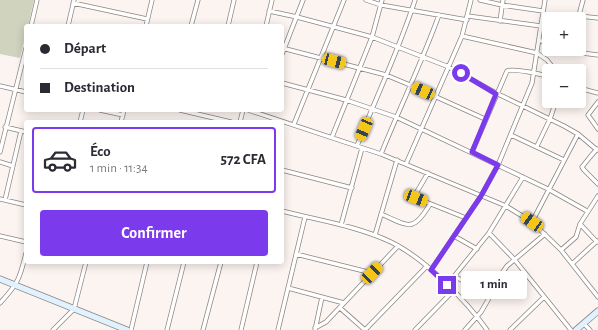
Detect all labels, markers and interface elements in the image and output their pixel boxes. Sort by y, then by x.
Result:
map controls [542,12,586,108]
button: + [542,12,586,56]
text: Départ [64,41,106,56]
car [321,52,347,70]
route start [452,64,470,82]
button: − [542,64,586,108]
text: Destination [64,80,135,95]
car [410,81,436,101]
car [354,116,374,142]
icon: car [42,142,78,178]
text: Éco [90,144,111,159]
text: 572 CFA [220,152,266,167]
text: 1 min · 11:34 [90,162,148,175]
car [403,188,429,208]
button: Confirmer [40,210,268,256]
car [519,210,545,234]
car [359,260,385,286]
callout: 1 min [461,271,527,299]
route end [438,276,456,294]
text: 1 min [480,278,508,291]

